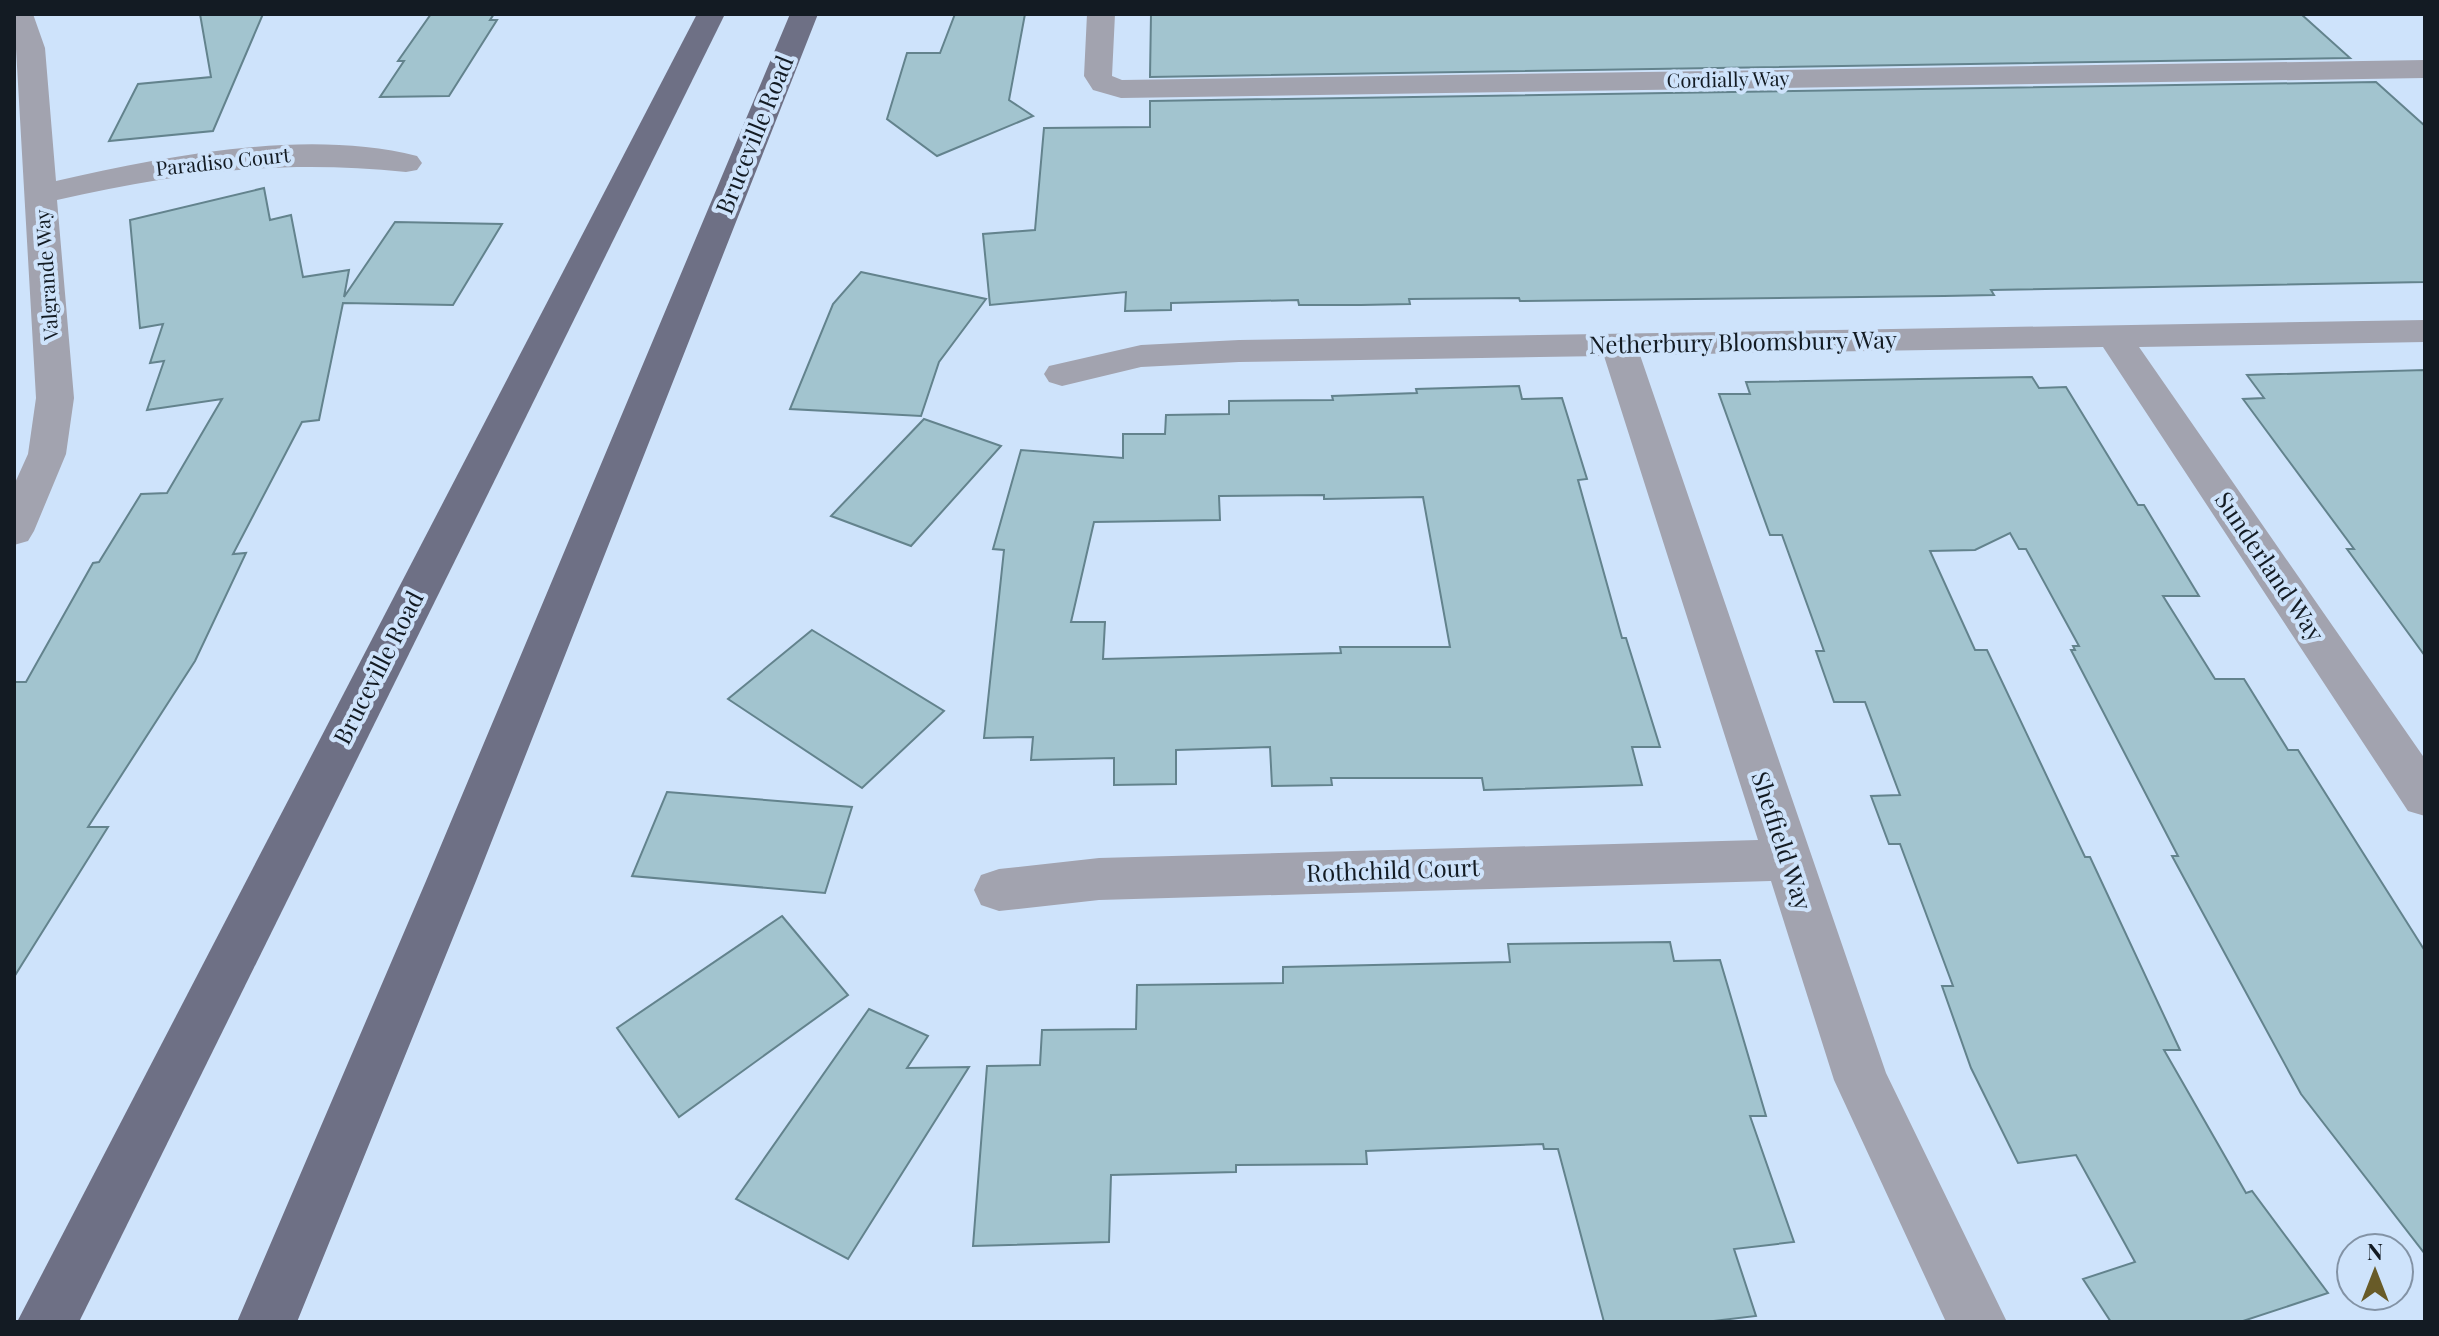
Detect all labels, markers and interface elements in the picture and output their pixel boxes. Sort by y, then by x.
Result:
street label: Bruceville Road [707,50,799,218]
street label: Cordially Way [1666,64,1790,93]
street label: Paradiso Court [154,140,292,181]
street label: Valgrande Way [27,209,64,343]
street label: Netherbury Bloomsbury Way [1589,322,1897,360]
street label: Sunderland Way [2209,485,2333,647]
street label: Bruceville Road [325,585,430,749]
street label: Sheffield Way [1745,767,1820,914]
street label: Rothchild Court [1306,850,1481,888]
north arrow [2335,1232,2415,1312]
text: N [2367,1236,2383,1266]

